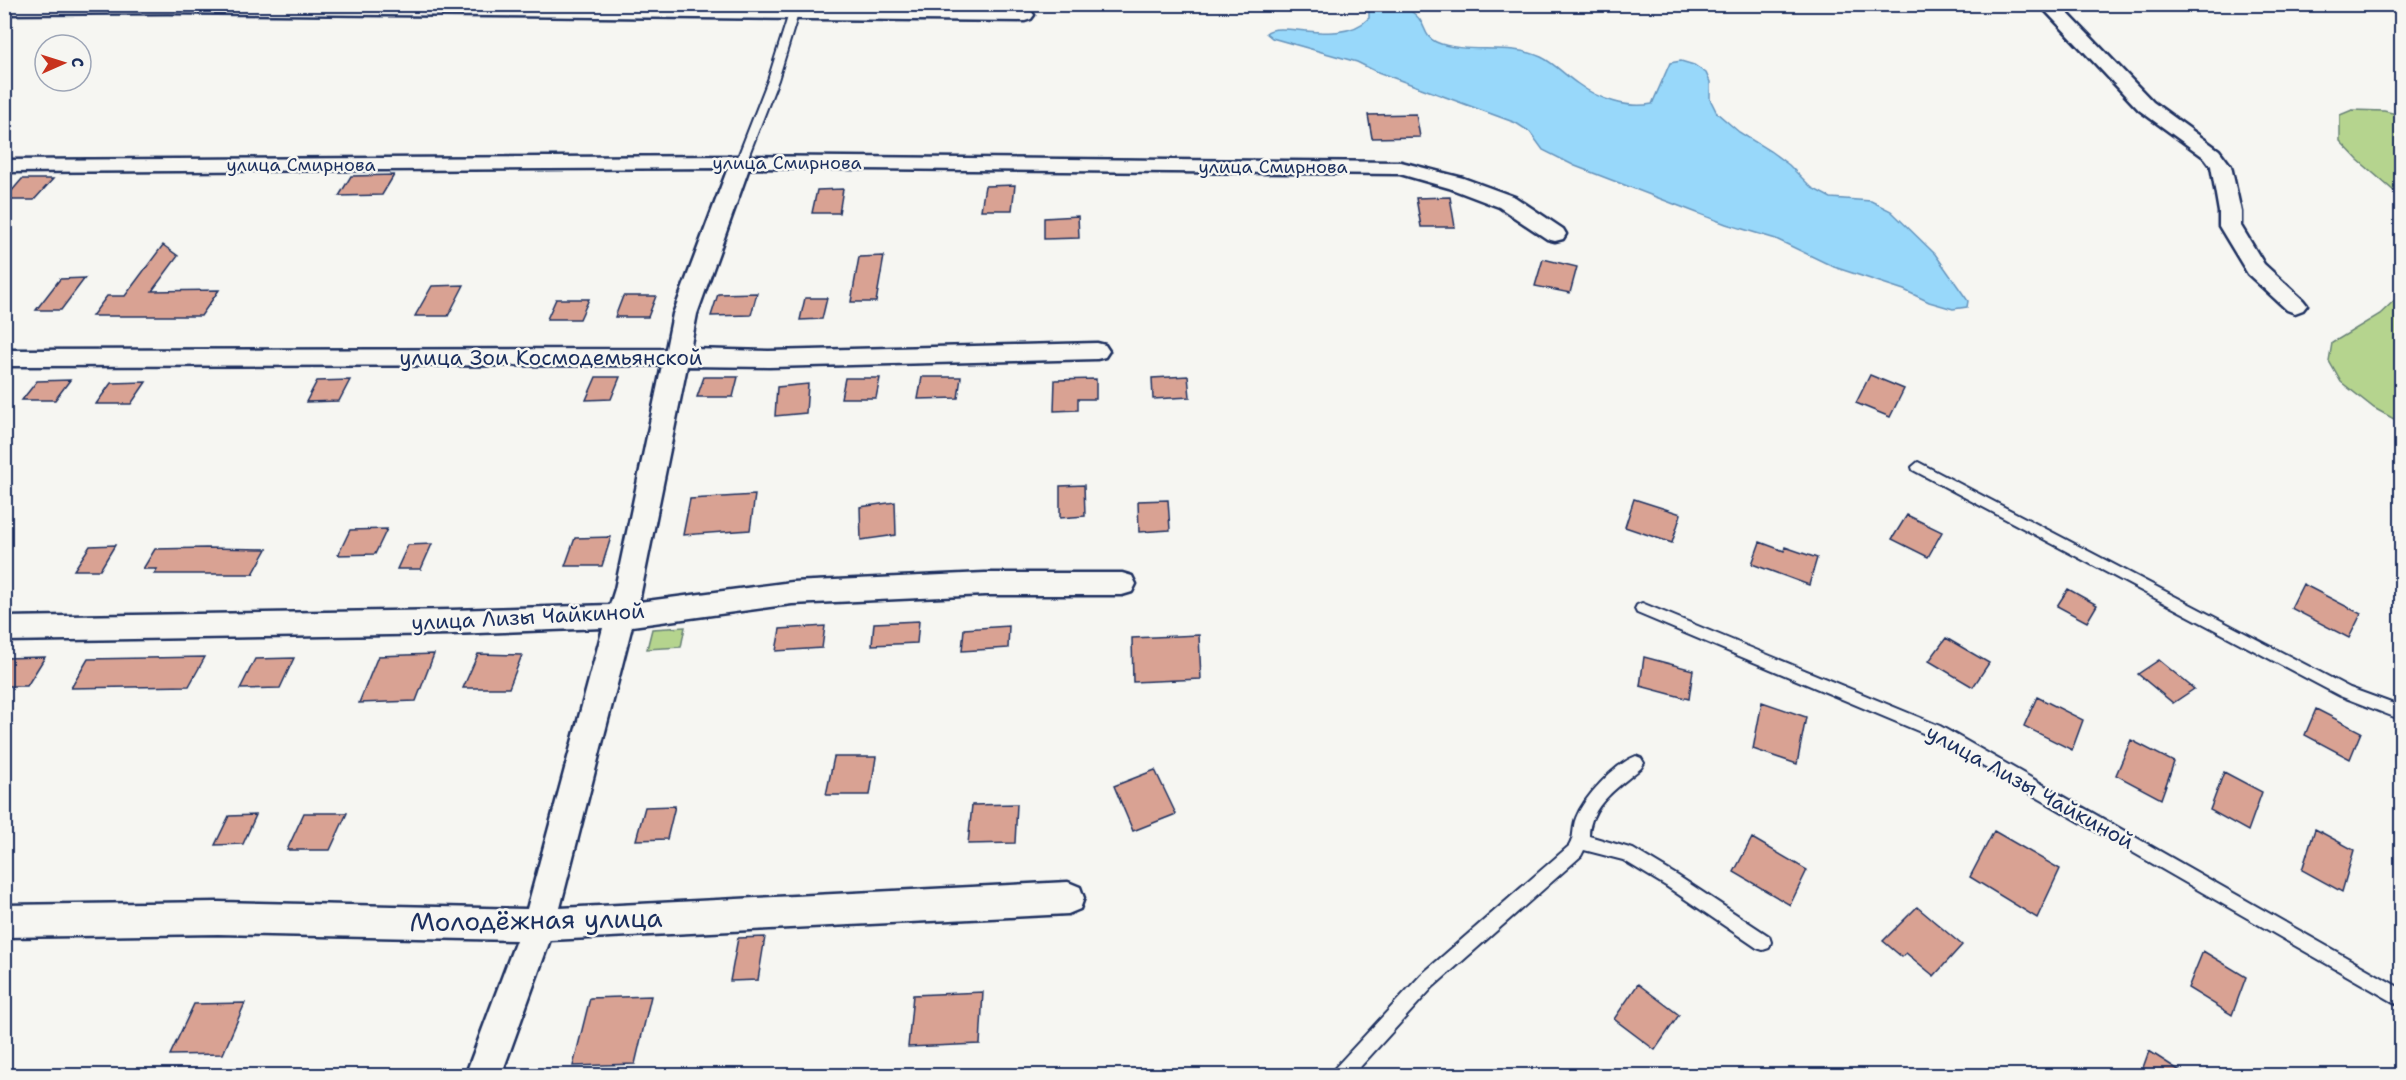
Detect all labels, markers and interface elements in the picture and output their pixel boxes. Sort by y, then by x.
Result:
north arrow [33,33,93,93]
text: С [67,57,88,68]
street label: улица Смирнова [712,151,862,175]
street label: улица Смирнова [226,153,376,177]
street label: улица Смирнова [1198,155,1348,179]
street label: улица Зои Космодемьянской [399,344,703,372]
street label: улица Лизы Чайкиной [411,597,646,637]
street label: улица Лизы Чайкиной [1921,718,2139,856]
street label: Молодёжная улица [409,900,663,939]

